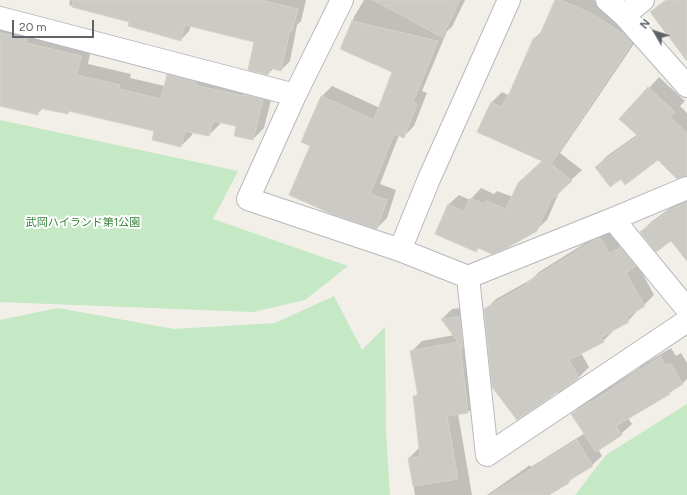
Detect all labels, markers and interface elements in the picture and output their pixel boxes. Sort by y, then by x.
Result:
scale bar [14,12,96,38]
north arrow [635,12,675,52]
text: N [638,17,653,32]
text: 20 m [19,20,47,34]
park label: 武岡ハイランド第1公園 [26,216,140,230]

